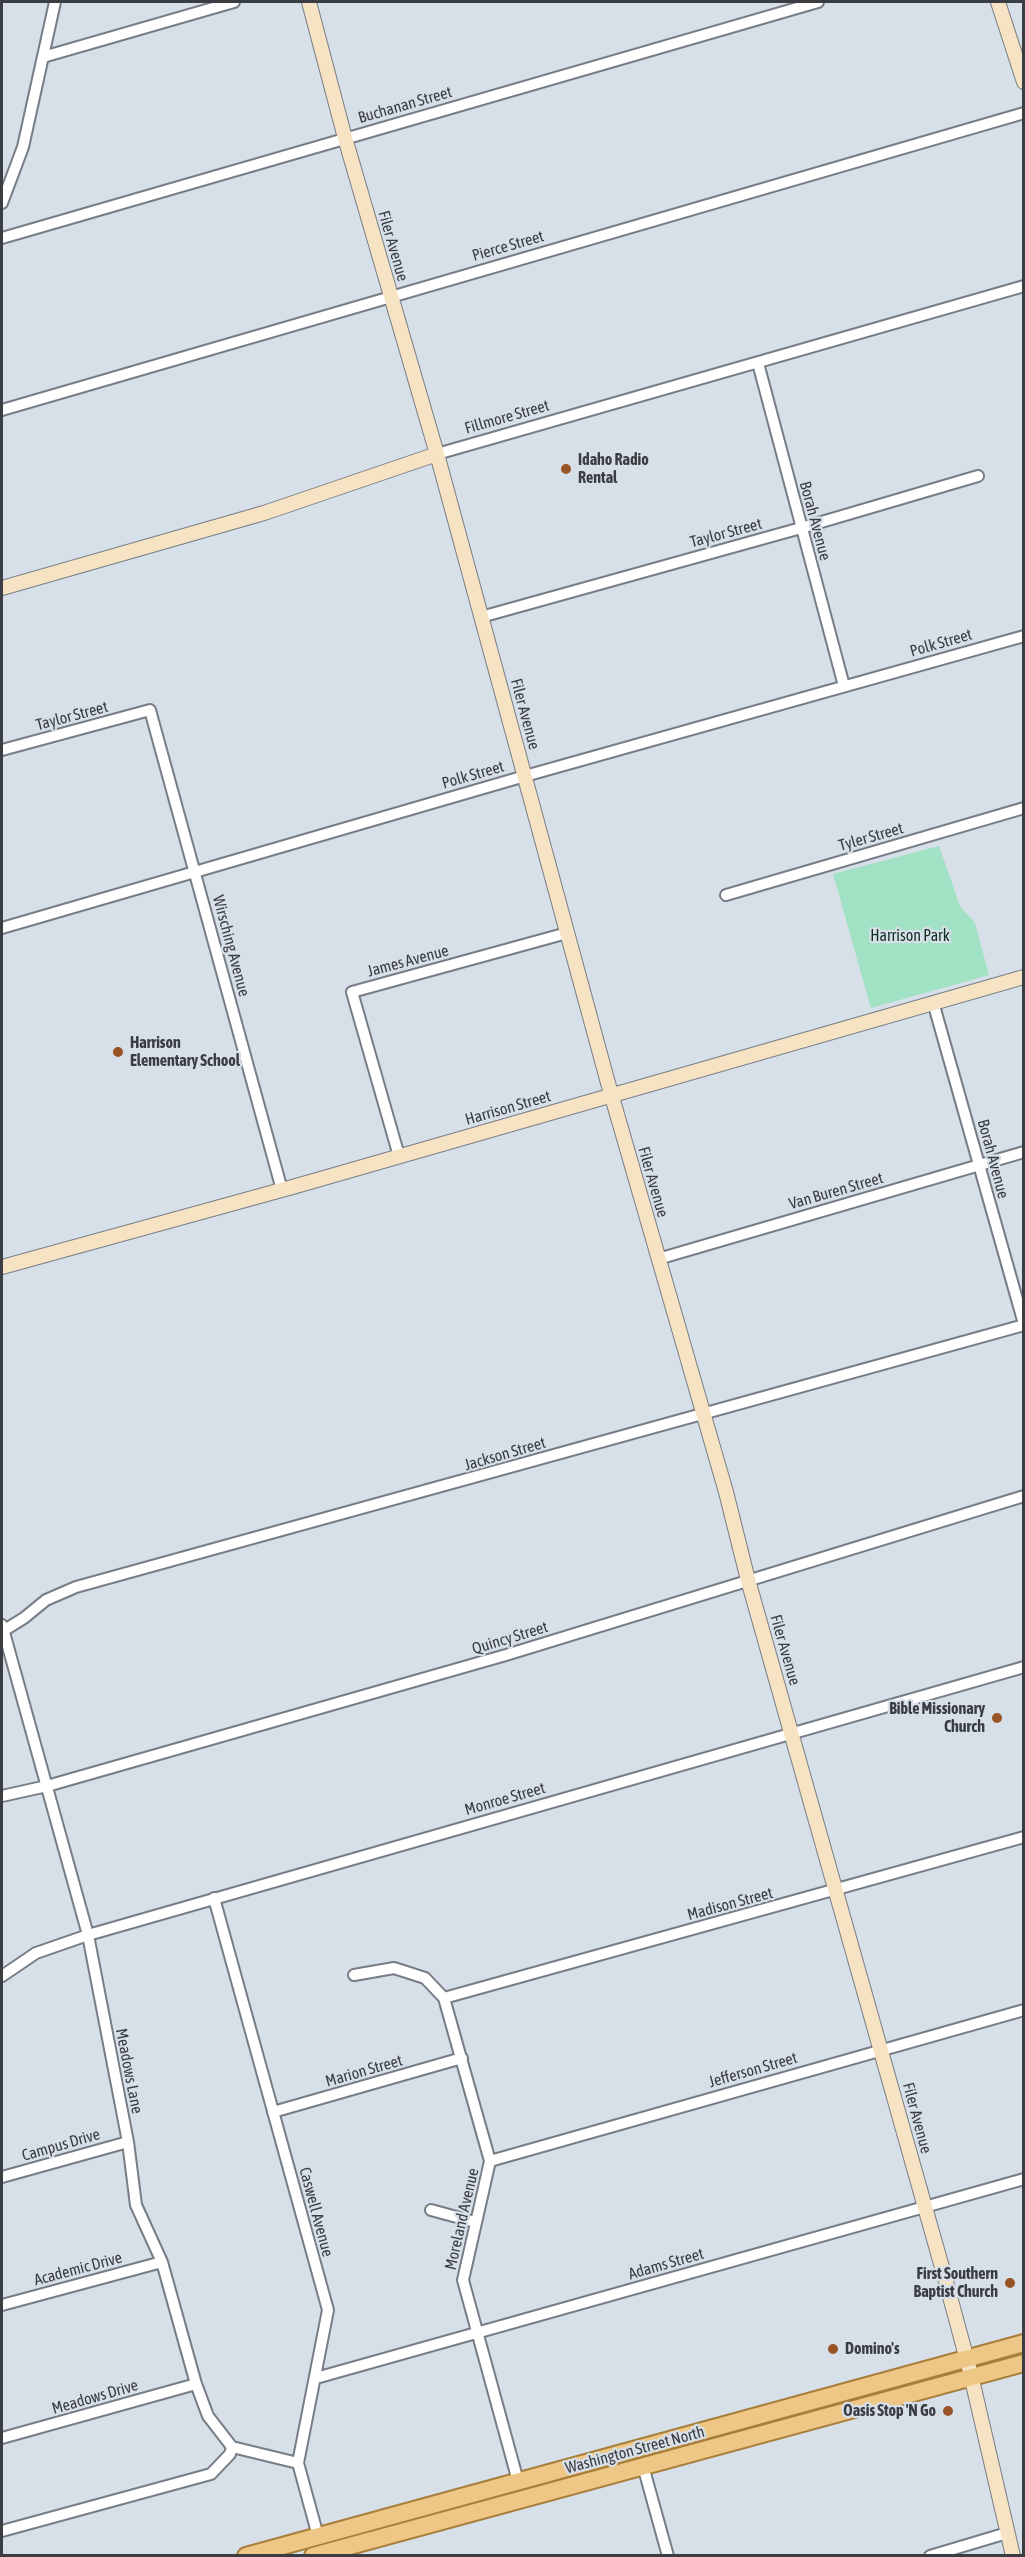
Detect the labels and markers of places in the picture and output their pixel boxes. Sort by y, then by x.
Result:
place label: Idaho Radio Rental [578,450,649,488]
marker: Idaho Radio Rental [559,462,573,476]
place label: Harrison Elementary School [130,1033,240,1071]
marker: Harrison Elementary School [111,1045,125,1059]
place label: Bible Missionary Church [889,1699,985,1737]
marker: Bible Missionary Church [990,1711,1004,1725]
place label: First Southern Baptist Church [914,2264,998,2302]
marker: First Southern Baptist Church [1003,2276,1017,2290]
place label: Domino's [845,2339,900,2359]
marker: Domino's [826,2342,840,2356]
place label: Oasis Stop 'N Go [843,2401,936,2421]
marker: Oasis Stop 'N Go [941,2404,955,2418]

